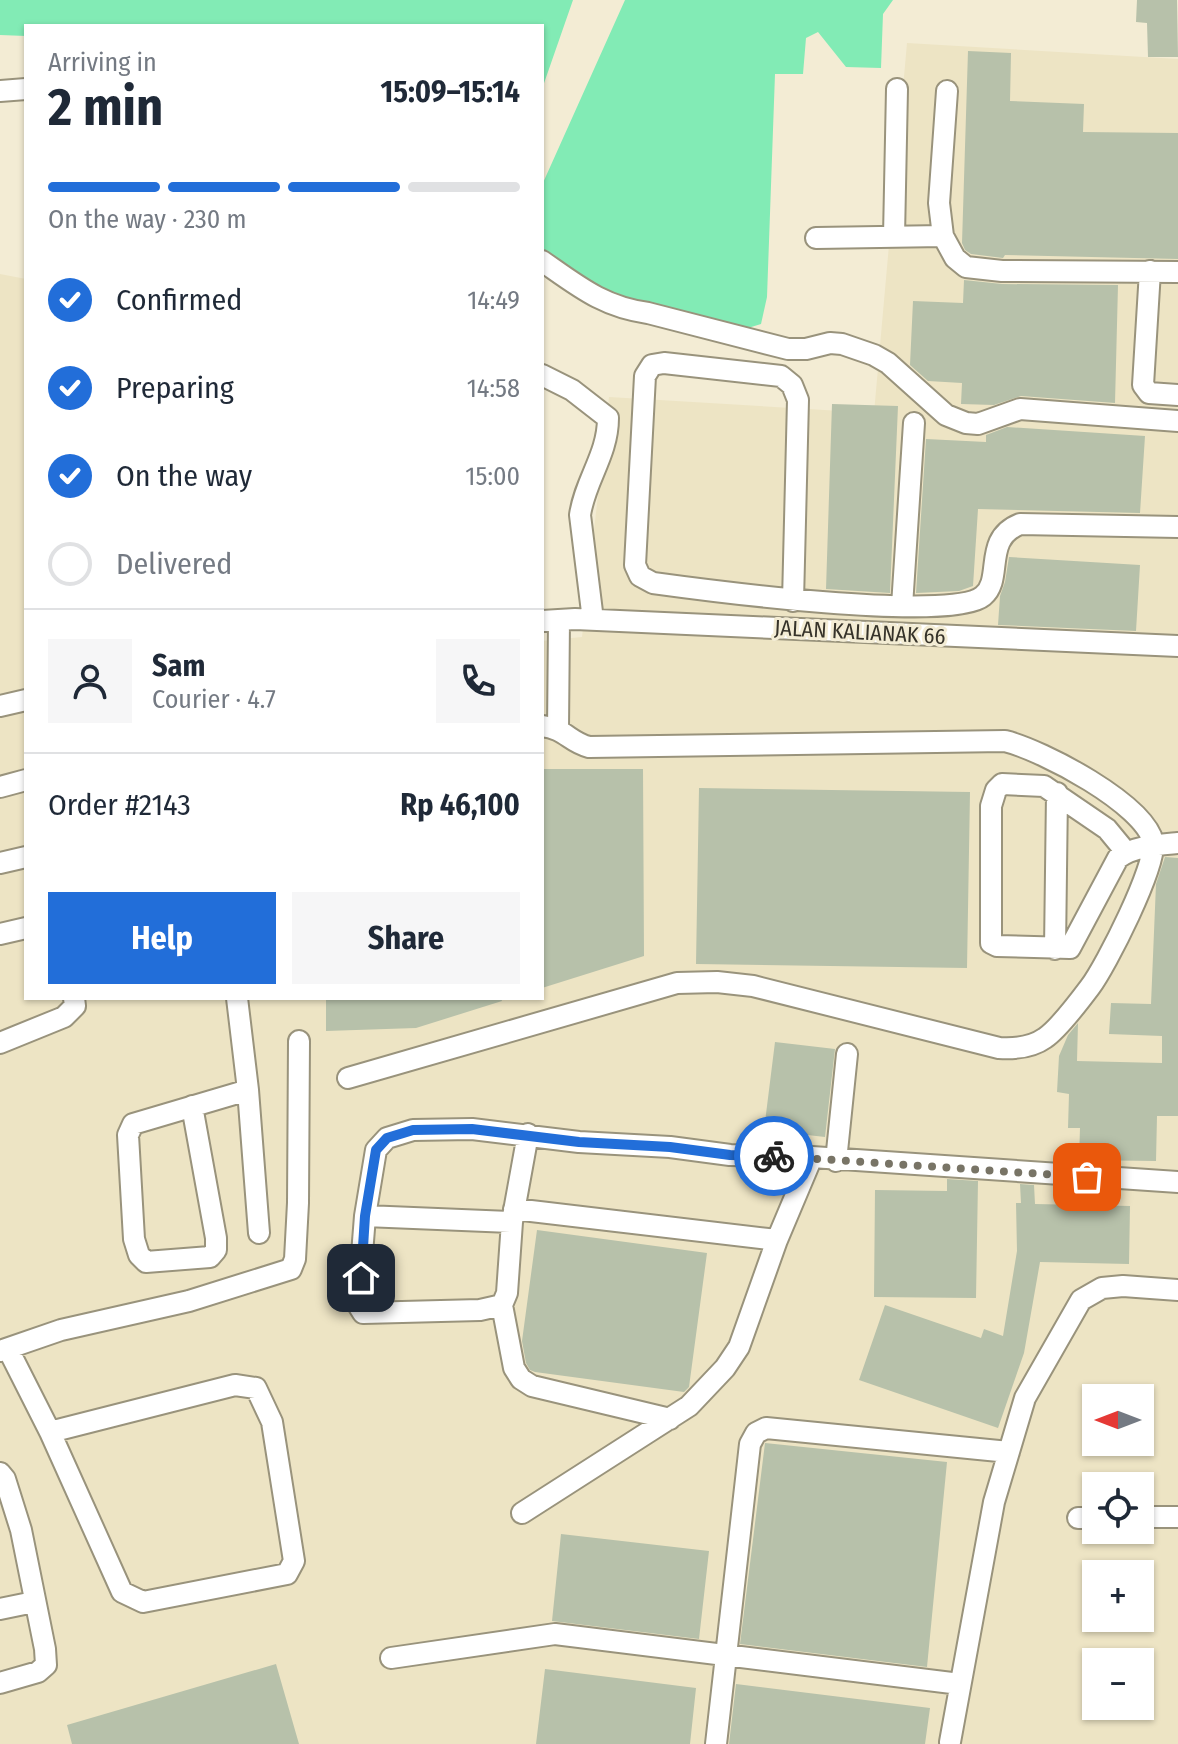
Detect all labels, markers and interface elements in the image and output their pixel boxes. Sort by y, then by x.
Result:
text: Arriving in [48,47,157,78]
text: 15:09–15:14 [381,74,520,110]
text: 2 min [48,76,163,139]
text: On the way · 230 m [48,204,246,235]
icon: check [48,278,92,322]
text: Confirmed [116,282,242,318]
text: 14:49 [467,285,520,316]
icon: check [48,366,92,410]
text: Preparing [116,370,234,406]
text: 14:58 [467,373,520,404]
icon: check [48,454,92,498]
text: On the way [116,458,252,494]
text: 15:00 [465,461,520,492]
text: Delivered [116,546,232,582]
street label: JALAN KALIANAK 66 [774,614,946,650]
button: person [48,639,132,723]
button: phone [436,639,520,723]
text: Sam [152,648,205,684]
text: Courier · 4.7 [152,684,276,715]
text: Order #2143 [48,787,191,823]
text: Rp 46,100 [400,787,520,823]
button: Help [48,892,276,984]
button: Share [292,892,520,984]
courier [734,1116,814,1196]
icon: bike [752,1134,796,1178]
pin [1053,1143,1121,1211]
icon: bag [1065,1155,1109,1199]
pin [327,1244,395,1312]
icon: home [339,1256,383,1300]
north arrow [1082,1384,1154,1456]
map controls [1082,1384,1154,1720]
button: locate [1082,1472,1154,1544]
button: + [1082,1560,1154,1632]
button: − [1082,1648,1154,1720]

